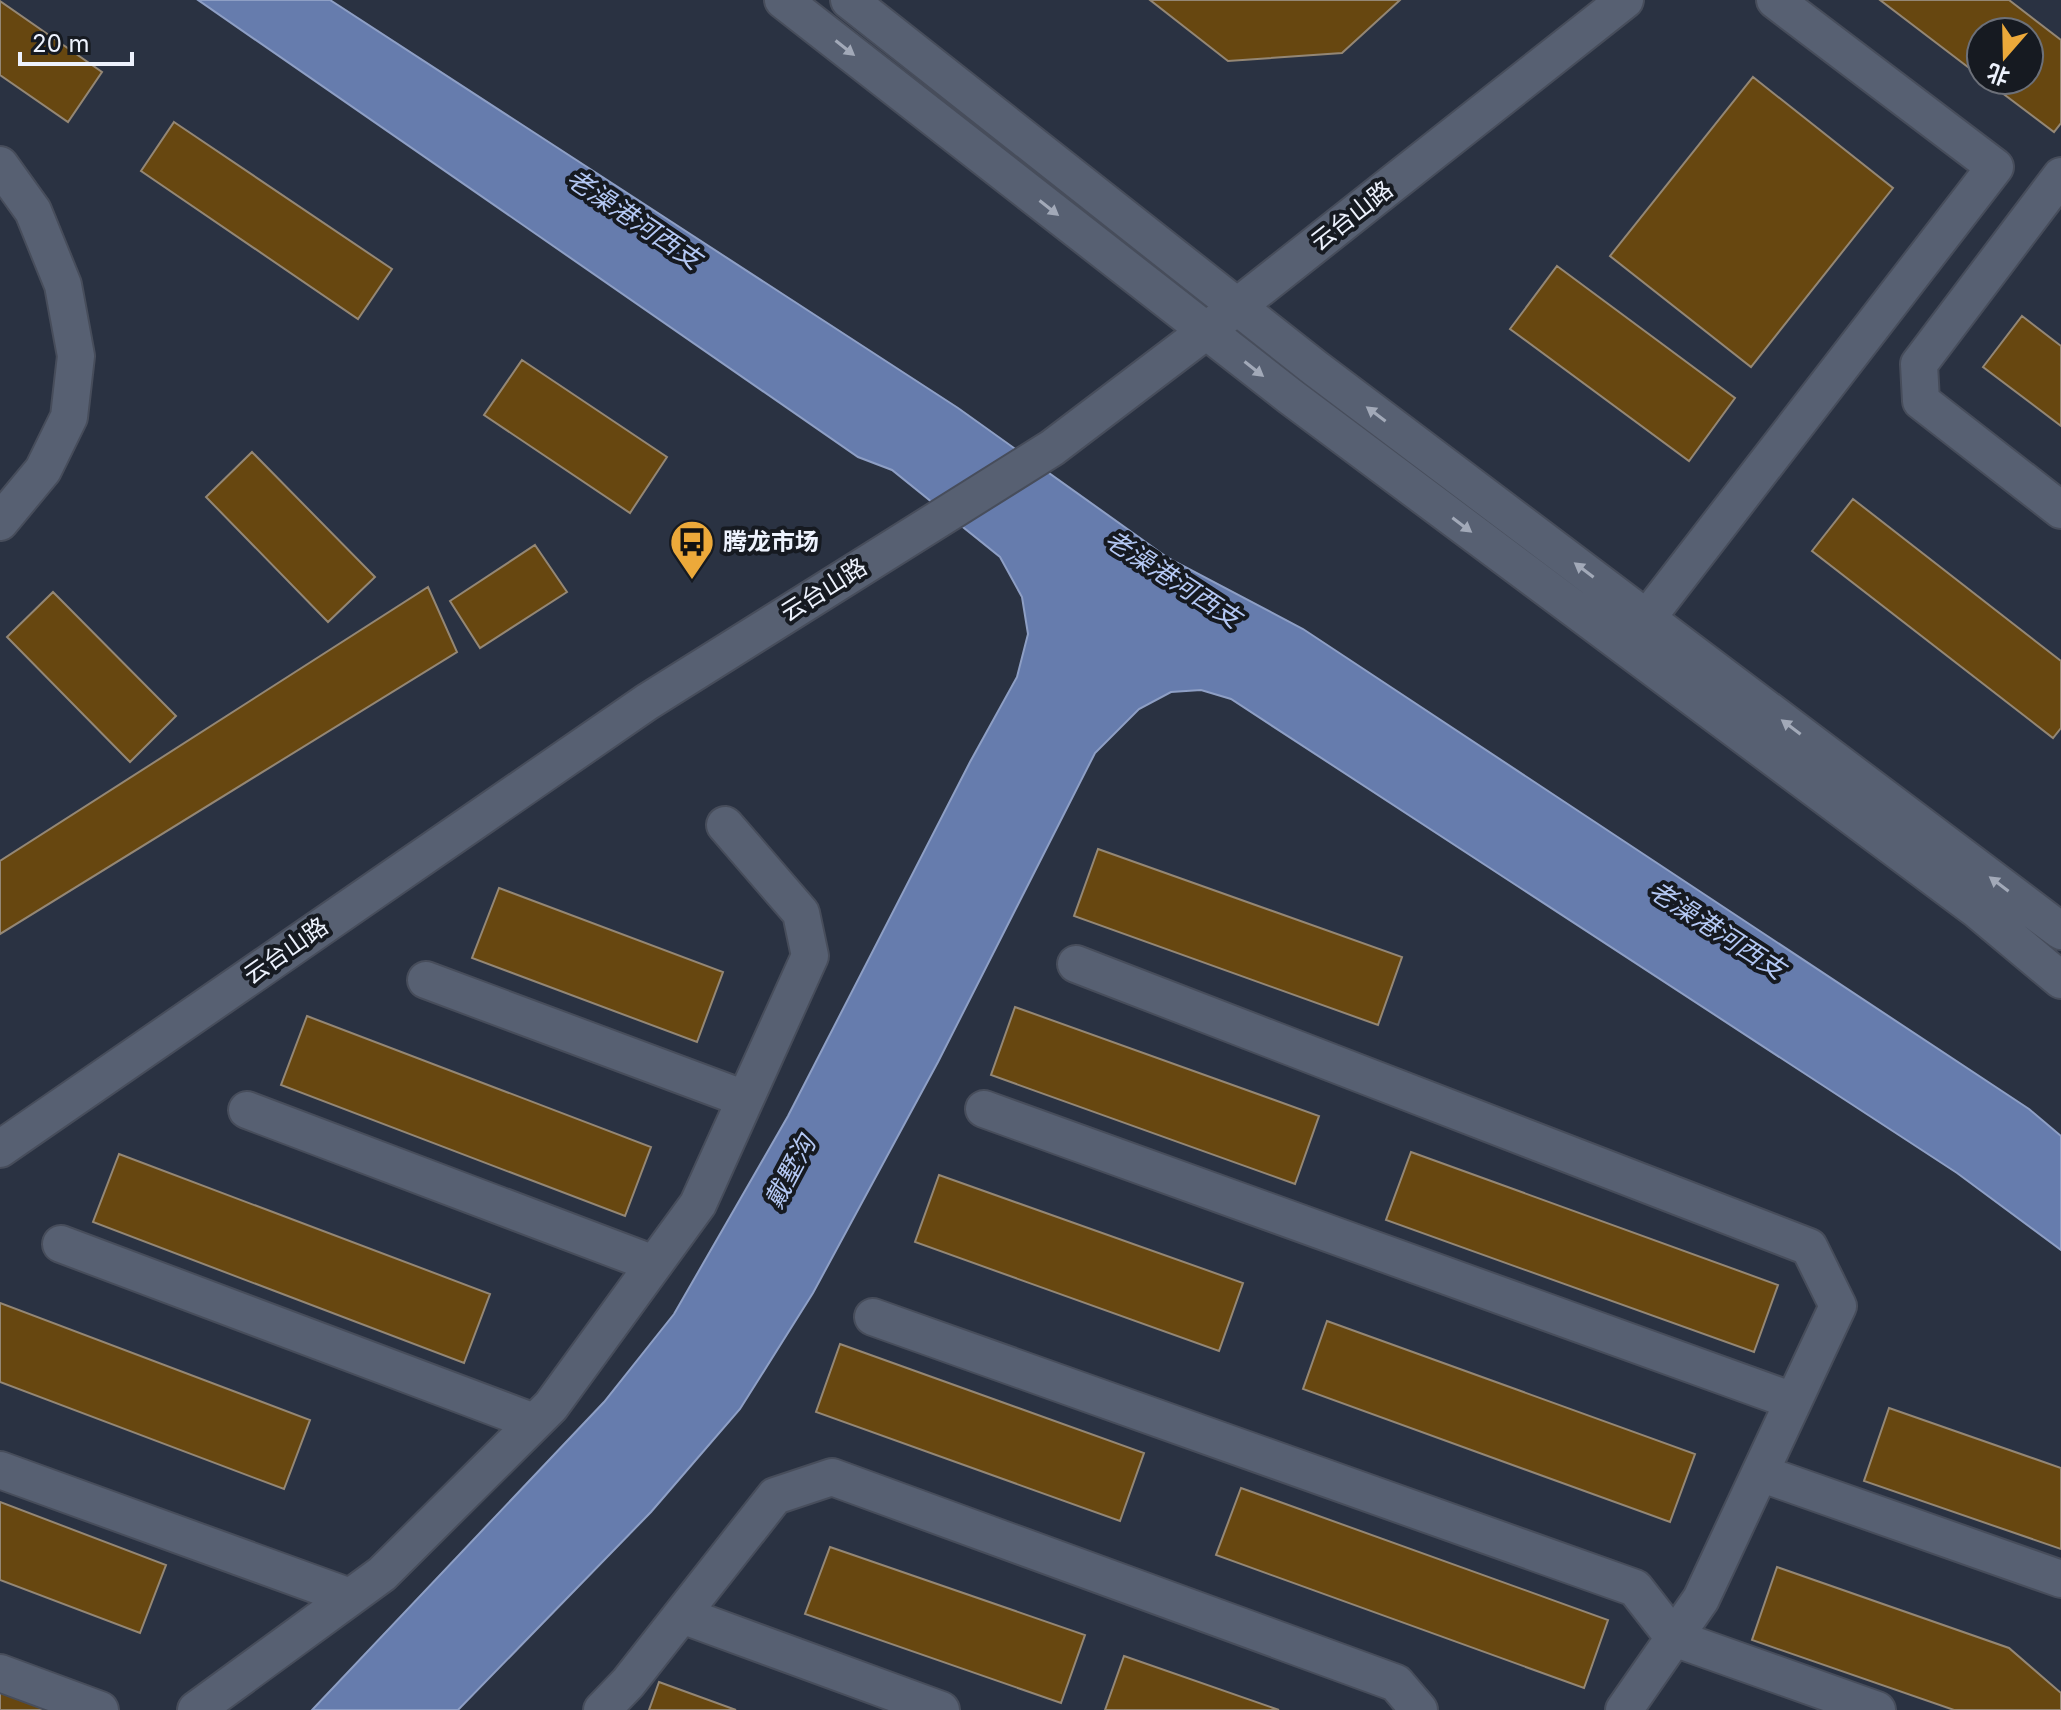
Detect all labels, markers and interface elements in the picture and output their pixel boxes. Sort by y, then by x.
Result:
scale bar [20,16,132,66]
north arrow [1965,16,2045,96]
text: 20 m [32,29,90,58]
one-way arrow [835,39,855,56]
text: 北 [1983,59,2013,91]
water label: 老澡港河西支 [561,162,710,277]
street label: 云台山路 [1305,175,1398,257]
one-way arrow [1039,200,1059,216]
one-way arrow [1244,360,1264,376]
one-way arrow [1366,406,1386,422]
one-way arrow [1451,517,1473,533]
bus stop icon: 腾龙市场 [668,518,716,581]
water label: 老澡港河西支 [1099,523,1250,636]
place label: 腾龙市场 [723,527,819,556]
street label: 云台山路 [775,552,872,627]
one-way arrow [1573,563,1594,579]
one-way arrow [1780,719,1802,735]
water label: 老澡港河西支 [1643,874,1794,987]
one-way arrow [1989,876,2009,892]
street label: 云台山路 [238,911,333,990]
water label: 戴墅沟 [758,1127,823,1213]

